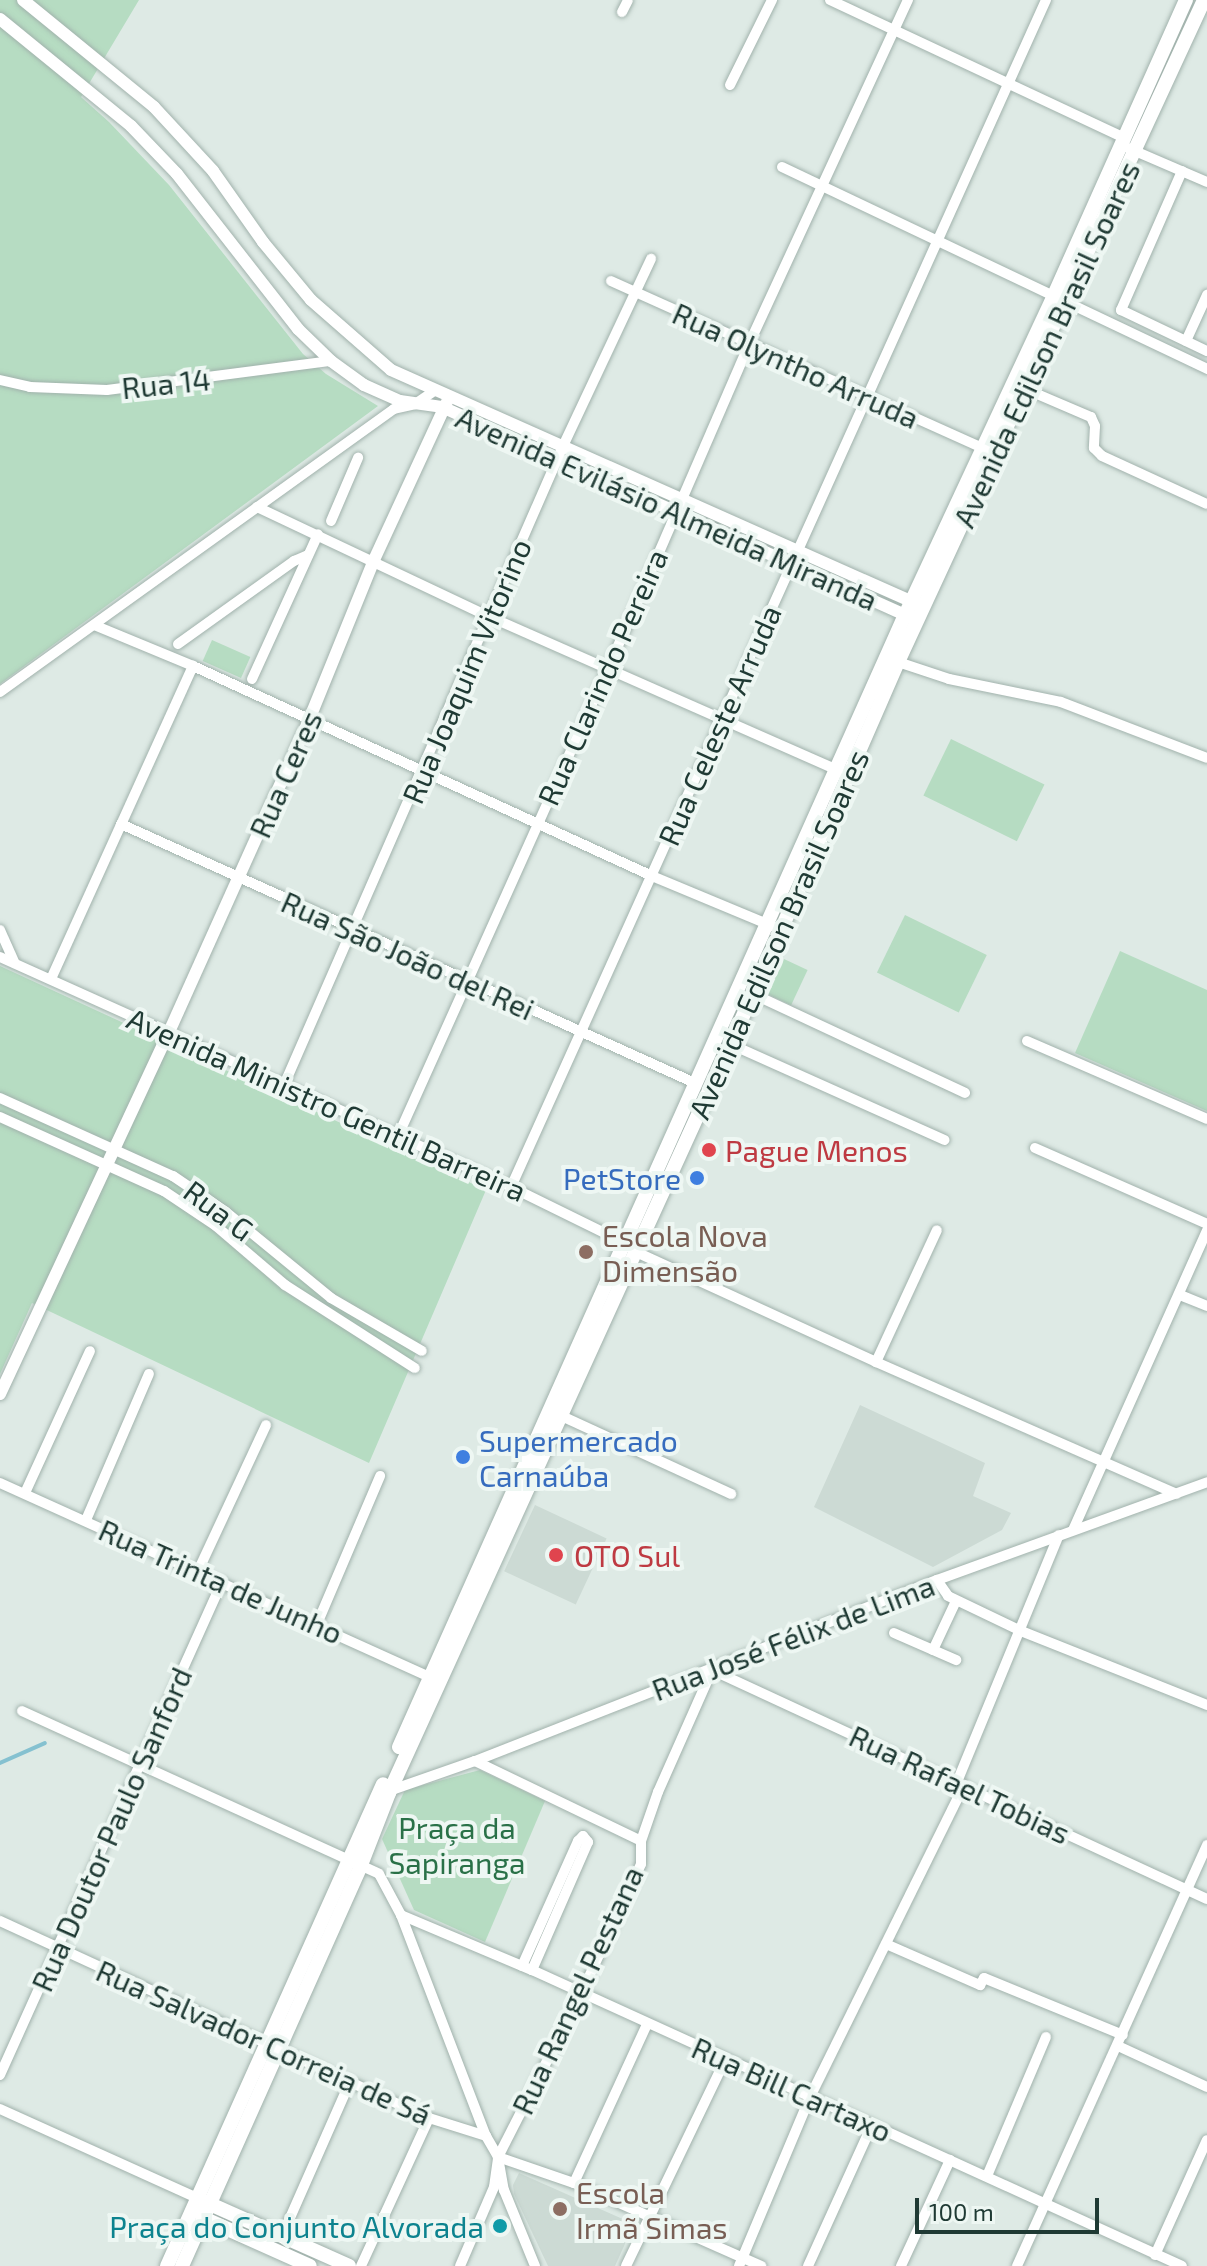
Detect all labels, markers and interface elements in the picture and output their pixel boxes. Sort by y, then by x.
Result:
street label: Avenida Edilson Brasil Soares [945,155,1147,533]
street label: Rua Olyntho Arruda [667,294,925,436]
street label: Rua 14 [120,360,212,406]
street label: Avenida Evilásio Almeida Miranda [450,398,884,618]
street label: Rua Joaquim Vitorino [394,533,538,809]
street label: Rua Clarindo Pereira [529,543,675,811]
street label: Rua Celeste Arruda [650,599,788,851]
street label: Rua Ceres [241,705,329,843]
street label: Avenida Edilson Brasil Soares [680,744,876,1124]
street label: Rua São João del Rei [275,883,541,1027]
street label: Avenida Ministro Gentil Barreira [122,999,532,1209]
place label: Pague Menos [725,1132,908,1168]
marker: Pague Menos [700,1141,718,1159]
place label: PetStore [563,1160,681,1196]
marker: PetStore [688,1169,706,1187]
street label: Rua G [177,1172,261,1248]
place label: Escola Nova Dimensão [602,1217,768,1288]
marker: Escola Nova Dimensão [577,1243,595,1261]
place label: Supermercado Carnaúba [479,1422,678,1492]
marker: Supermercado Carnaúba [454,1448,472,1466]
street label: Rua Trinta de Junho [93,1511,349,1651]
place label: OTO Sul [574,1537,680,1573]
marker: OTO Sul [545,1544,567,1566]
street label: Rua José Félix de Lima [646,1566,940,1708]
street label: Rua Doutor Paulo Sanford [23,1661,199,1997]
street label: Rua Rafael Tobias [843,1717,1077,1851]
park label: Praça da Sapiranga [388,1809,526,1880]
street label: Rua Rangel Pestana [504,1860,650,2120]
street label: Rua Salvador Correia de Sá [91,1952,437,2132]
street label: Rua Bill Cartaxo [686,2029,898,2149]
place label: Escola Irmã Simas [576,2174,728,2244]
scale bar [919,2182,1103,2232]
text: 100 m [929,2197,994,2226]
marker: Escola Irmã Simas [551,2200,569,2218]
place label: Praça do Conjunto Alvorada [108,2208,484,2244]
marker: Praça do Conjunto Alvorada [491,2217,509,2235]

